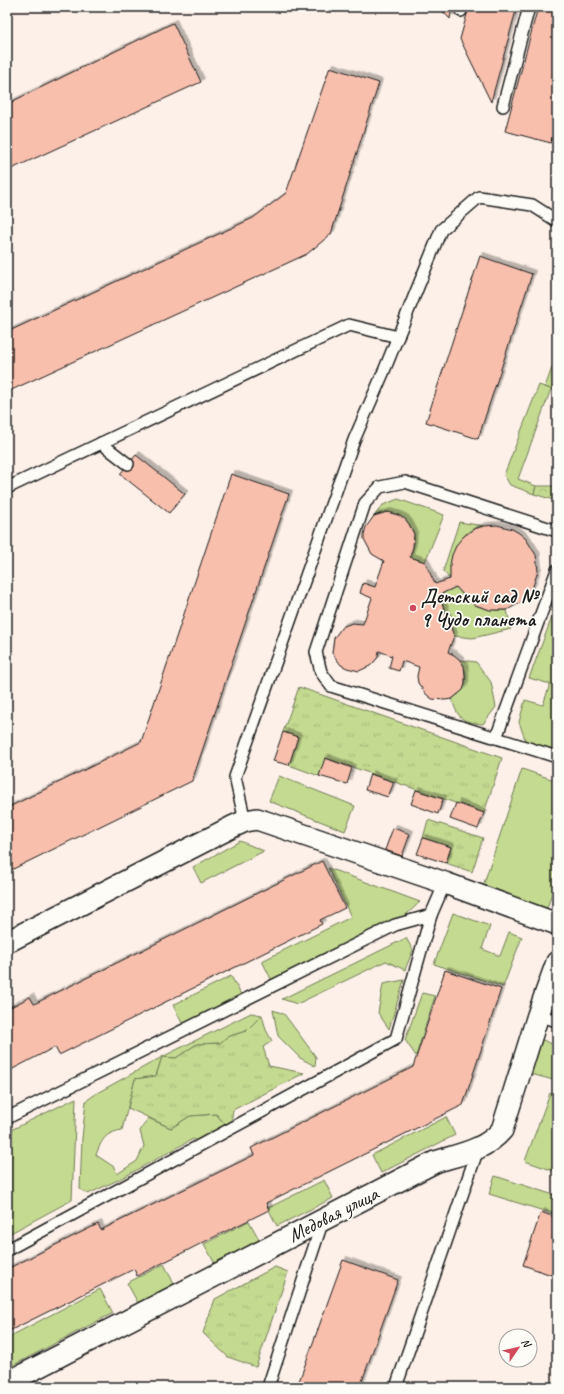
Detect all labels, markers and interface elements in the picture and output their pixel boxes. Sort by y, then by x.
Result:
place label: Детский сад № 9 Чудо планета [421,584,541,632]
marker: Детский сад № 9 Чудо планета [408,603,418,613]
street label: Медовая улица [284,1180,384,1248]
north arrow [498,1328,538,1368]
text: N [519,1336,535,1351]

